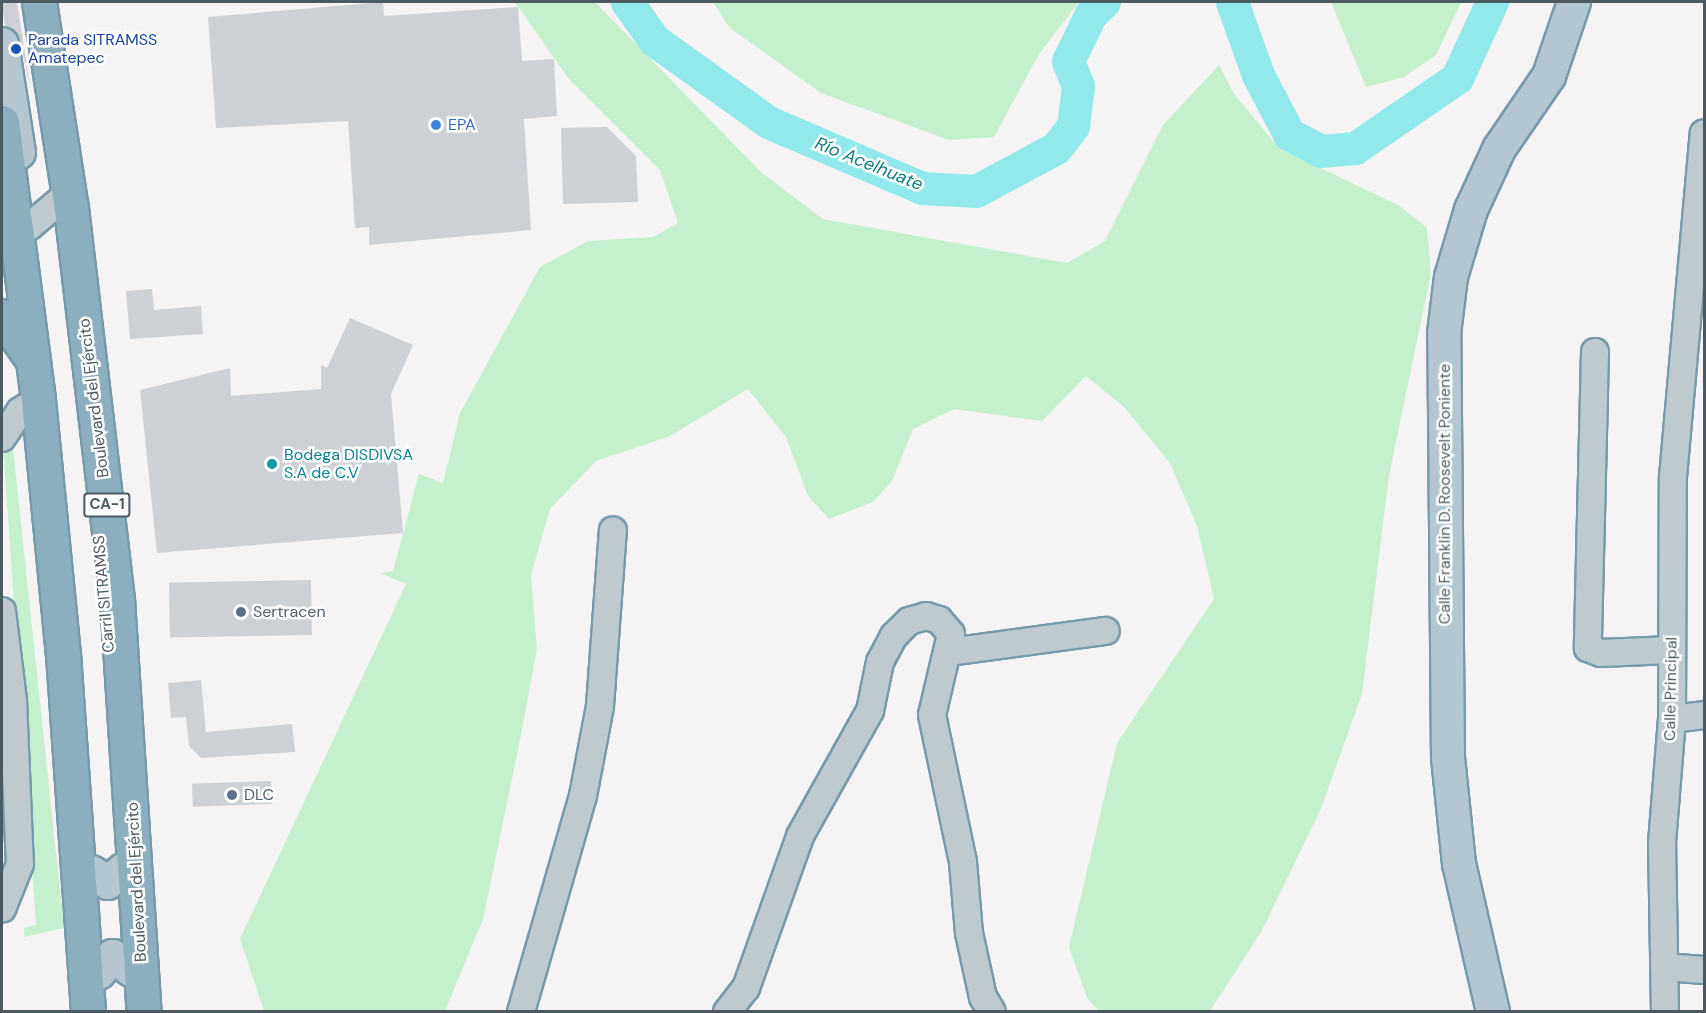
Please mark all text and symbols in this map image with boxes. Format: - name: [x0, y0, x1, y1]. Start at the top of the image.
- place label: Parada SITRAMSS Amatepec: [28, 30, 157, 68]
- marker: Parada SITRAMSS Amatepec: [9, 42, 23, 56]
- place label: EPA: [448, 115, 476, 135]
- marker: EPA: [429, 118, 443, 132]
- water label: Río Acelhuate: [812, 133, 926, 195]
- street label: Boulevard del Ejército: [75, 317, 113, 479]
- street label: Calle Franklin D. Roosevelt Poniente: [1435, 364, 1455, 624]
- place label: Bodega DISDIVSA S.A de C.V: [284, 445, 413, 483]
- marker: Bodega DISDIVSA S.A de C.V: [265, 457, 279, 471]
- road number: CA-1: [83, 493, 131, 517]
- street label: Carril SITRAMSS: [89, 534, 119, 654]
- place label: Sertracen: [253, 602, 326, 622]
- marker: Sertracen: [234, 605, 248, 619]
- street label: Calle Principal: [1660, 637, 1682, 741]
- place label: DLC: [244, 785, 274, 805]
- marker: DLC: [225, 788, 239, 802]
- street label: Boulevard del Ejército: [123, 801, 151, 963]

